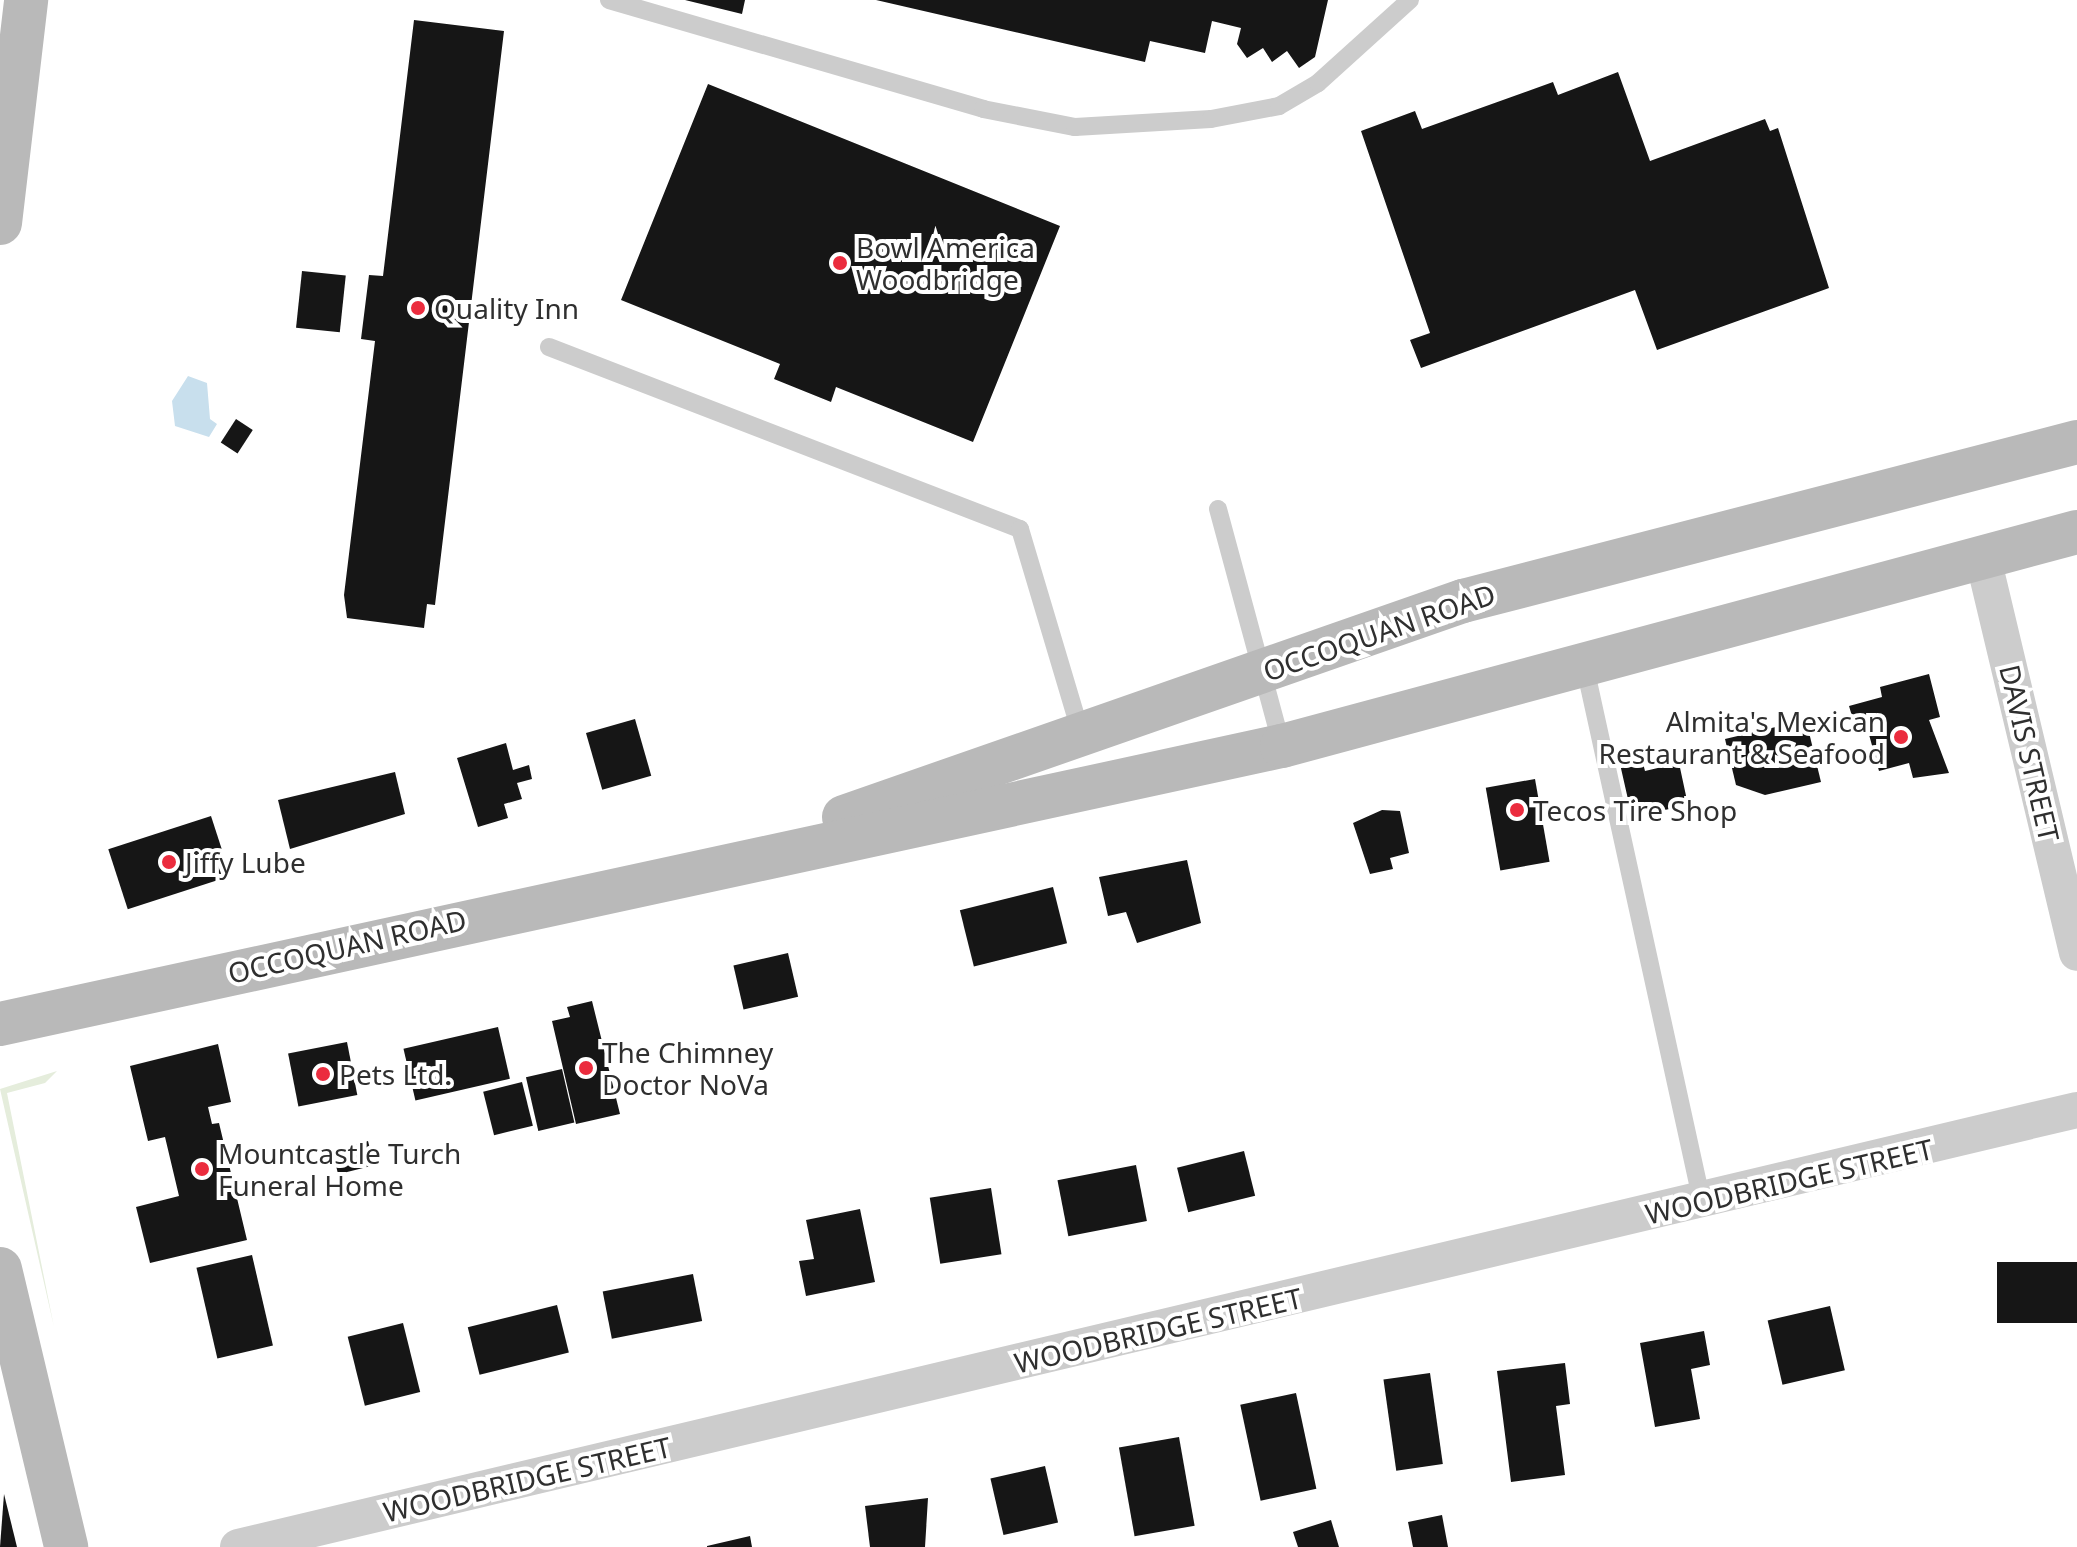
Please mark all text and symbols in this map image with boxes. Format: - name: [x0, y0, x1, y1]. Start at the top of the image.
- place label: Bowl America Woodbridge: [856, 230, 1035, 296]
- marker: Bowl America Woodbridge: [831, 254, 849, 272]
- place label: Quality Inn: [434, 291, 579, 325]
- marker: Quality Inn: [409, 299, 427, 317]
- street label: OCCOQUAN ROAD: [1258, 576, 1500, 688]
- street label: DAVIS STREET: [1993, 661, 2067, 845]
- place label: Almita's Mexican Restaurant & Seafood: [1598, 704, 1885, 770]
- marker: Almita's Mexican Restaurant & Seafood: [1892, 728, 1910, 746]
- place label: Tecos Tire Shop: [1533, 793, 1737, 827]
- marker: Tecos Tire Shop: [1508, 801, 1526, 819]
- place label: Jiffy Lube: [185, 845, 306, 879]
- marker: Jiffy Lube: [160, 853, 178, 871]
- street label: OCCOQUAN ROAD: [225, 902, 469, 990]
- place label: The Chimney Doctor NoVa: [602, 1035, 773, 1101]
- place label: Pets Ltd.: [339, 1057, 452, 1091]
- marker: The Chimney Doctor NoVa: [577, 1059, 595, 1077]
- marker: Pets Ltd.: [314, 1065, 332, 1083]
- street label: WOODBRIDGE STREET: [1642, 1132, 1936, 1230]
- place label: Mountcastle Turch Funeral Home: [218, 1136, 461, 1202]
- marker: Mountcastle Turch Funeral Home: [193, 1160, 211, 1178]
- street label: WOODBRIDGE STREET: [1011, 1281, 1305, 1379]
- street label: WOODBRIDGE STREET: [380, 1430, 674, 1528]

